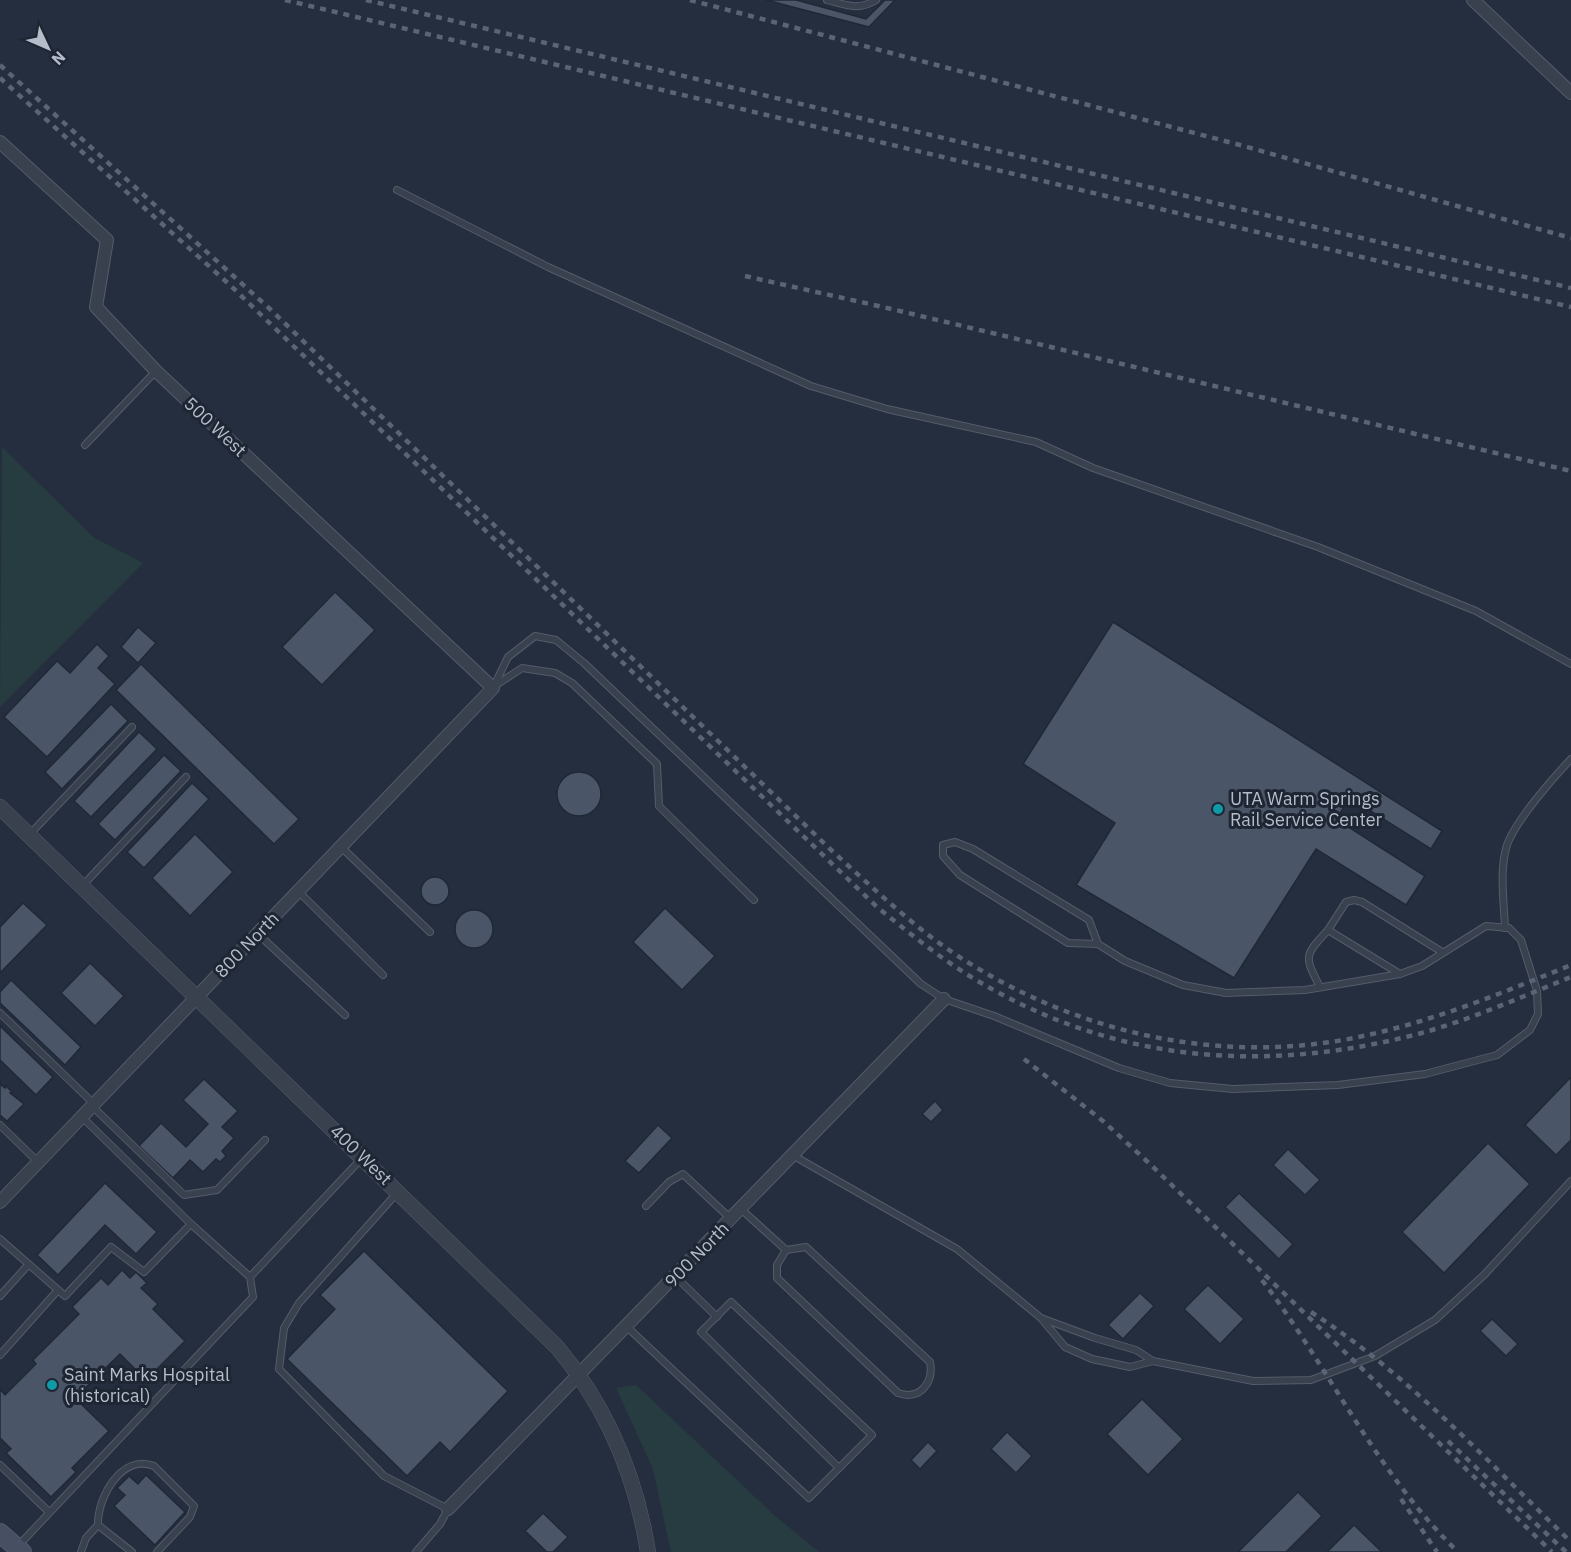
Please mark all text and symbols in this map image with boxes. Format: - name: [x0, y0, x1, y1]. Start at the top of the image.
- north arrow: [18, 18, 78, 78]
- text: N: [48, 47, 70, 70]
- street label: 500 West: [179, 392, 251, 461]
- place label: UTA Warm Springs Rail Service Center: [1230, 787, 1383, 831]
- marker: UTA Warm Springs Rail Service Center: [1211, 802, 1225, 816]
- street label: 800 North: [210, 907, 284, 982]
- street label: 400 West: [326, 1120, 397, 1190]
- street label: 900 North: [660, 1217, 734, 1292]
- place label: Saint Marks Hospital (historical): [64, 1363, 230, 1407]
- marker: Saint Marks Hospital (historical): [45, 1378, 59, 1392]

